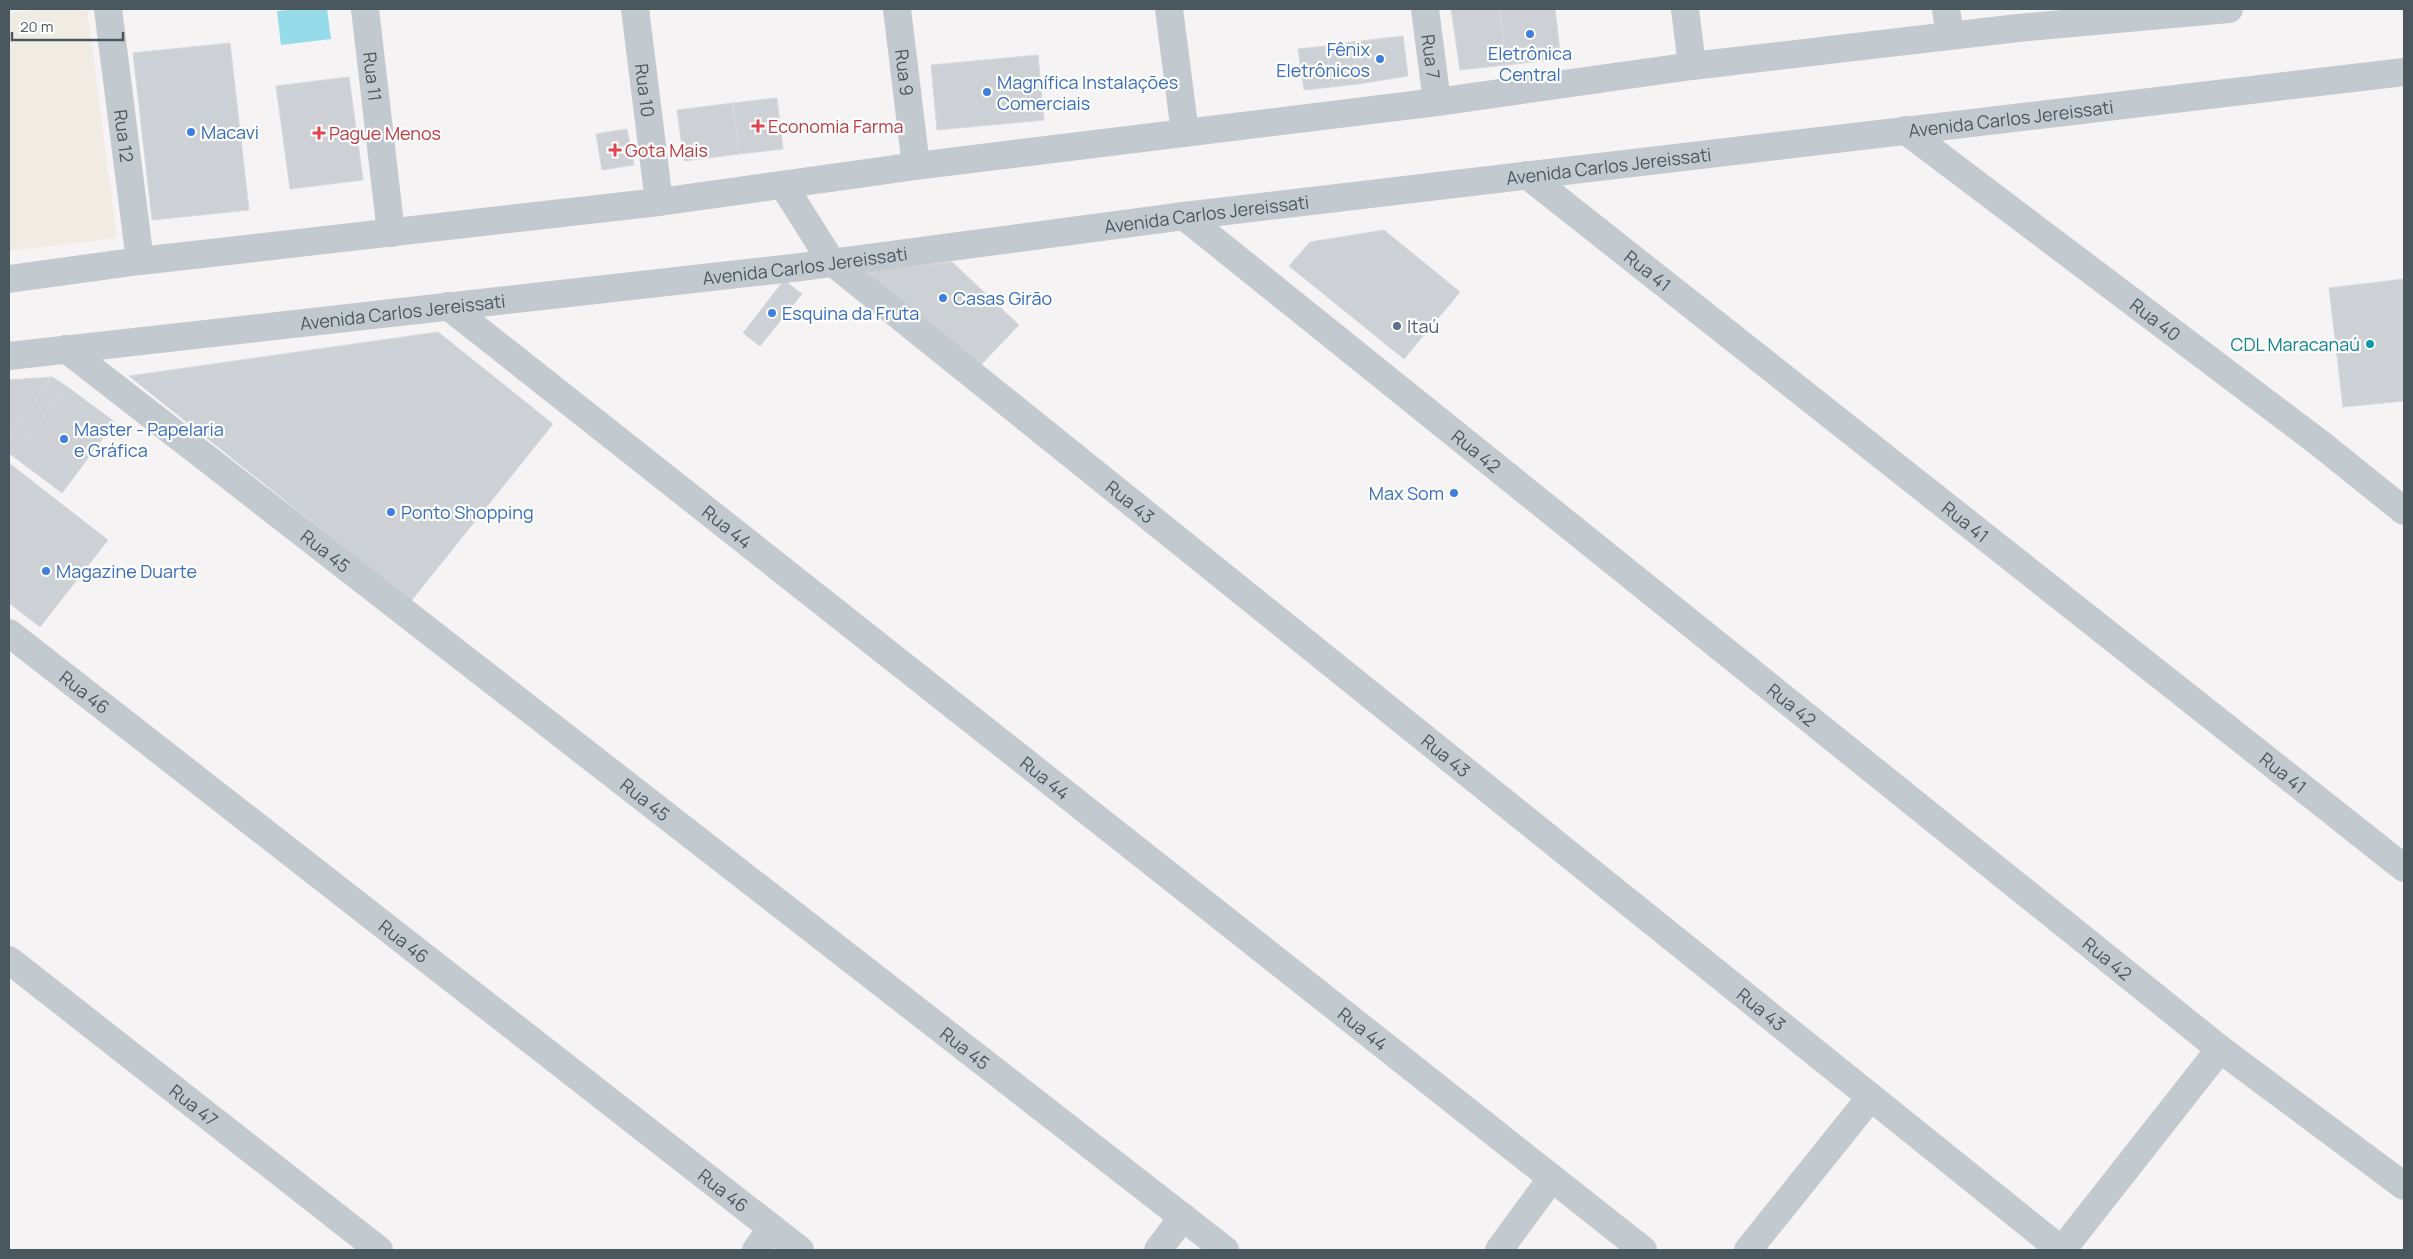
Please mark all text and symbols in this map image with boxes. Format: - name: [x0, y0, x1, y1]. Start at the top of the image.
- scale bar: [12, 10, 124, 42]
- text: 20 m: [20, 16, 53, 37]
- marker: Eletrônica Central: [1524, 28, 1536, 40]
- street label: Rua 7: [1416, 33, 1446, 80]
- place label: Fênix Eletrônicos: [1276, 37, 1371, 82]
- place label: Eletrônica Central: [1488, 41, 1572, 86]
- street label: Rua 9: [890, 48, 919, 97]
- street label: Rua 11: [358, 50, 388, 103]
- marker: Fênix Eletrônicos: [1374, 53, 1386, 65]
- street label: Rua 10: [630, 62, 660, 118]
- place label: Magnífica Instalações Comerciais: [997, 70, 1178, 115]
- marker: Magnífica Instalações Comerciais: [981, 86, 993, 98]
- street label: Avenida Carlos Jereissati: [1907, 94, 2115, 142]
- street label: Rua 12: [109, 108, 139, 164]
- place label: Economia Farma: [768, 114, 903, 138]
- place label: Macavi: [201, 120, 259, 144]
- marker: Economia Farma: [752, 120, 764, 132]
- place label: Pague Menos: [329, 121, 441, 145]
- marker: Macavi: [185, 126, 197, 138]
- marker: Pague Menos: [313, 127, 325, 139]
- place label: Gota Mais: [625, 138, 708, 162]
- street label: Avenida Carlos Jereissati: [1505, 142, 1713, 190]
- marker: Gota Mais: [609, 144, 621, 156]
- street label: Avenida Carlos Jereissati: [1103, 189, 1310, 239]
- street label: Avenida Carlos Jereissati: [701, 241, 909, 290]
- street label: Rua 41: [1619, 245, 1676, 296]
- place label: Casas Girão: [953, 286, 1052, 310]
- street label: Avenida Carlos Jereissati: [299, 288, 506, 335]
- marker: Casas Girão: [937, 292, 949, 304]
- street label: Rua 40: [2125, 292, 2186, 346]
- place label: Esquina da Fruta: [782, 301, 919, 325]
- marker: Esquina da Fruta: [766, 307, 778, 319]
- place label: Itaú: [1407, 314, 1439, 338]
- marker: Itaú: [1391, 320, 1403, 332]
- place label: CDL Maracanaú: [2231, 332, 2360, 356]
- marker: CDL Maracanaú: [2364, 338, 2376, 350]
- place label: Master - Papelaria e Gráfica: [74, 417, 224, 462]
- street label: Rua 42: [1447, 424, 1506, 478]
- marker: Master - Papelaria e Gráfica: [58, 433, 70, 445]
- street label: Rua 43: [1101, 475, 1160, 529]
- place label: Max Som: [1369, 481, 1444, 505]
- marker: Max Som: [1448, 487, 1460, 499]
- street label: Rua 41: [1937, 496, 1994, 548]
- place label: Ponto Shopping: [401, 500, 534, 524]
- street label: Rua 44: [698, 500, 757, 554]
- marker: Ponto Shopping: [385, 506, 397, 518]
- street label: Rua 45: [296, 524, 355, 578]
- place label: Magazine Duarte: [56, 559, 197, 583]
- marker: Magazine Duarte: [40, 565, 52, 577]
- street label: Rua 46: [55, 665, 115, 719]
- street label: Rua 42: [1762, 678, 1821, 732]
- street label: Rua 43: [1417, 728, 1475, 782]
- street label: Rua 41: [2255, 747, 2312, 799]
- street label: Rua 44: [1015, 751, 1075, 805]
- street label: Rua 45: [616, 773, 675, 826]
- street label: Rua 46: [374, 914, 434, 968]
- street label: Rua 42: [2078, 931, 2137, 986]
- street label: Rua 43: [1732, 982, 1791, 1036]
- street label: Rua 44: [1333, 1002, 1393, 1056]
- street label: Rua 45: [935, 1021, 995, 1075]
- street label: Rua 47: [165, 1078, 223, 1131]
- street label: Rua 46: [693, 1163, 753, 1217]

